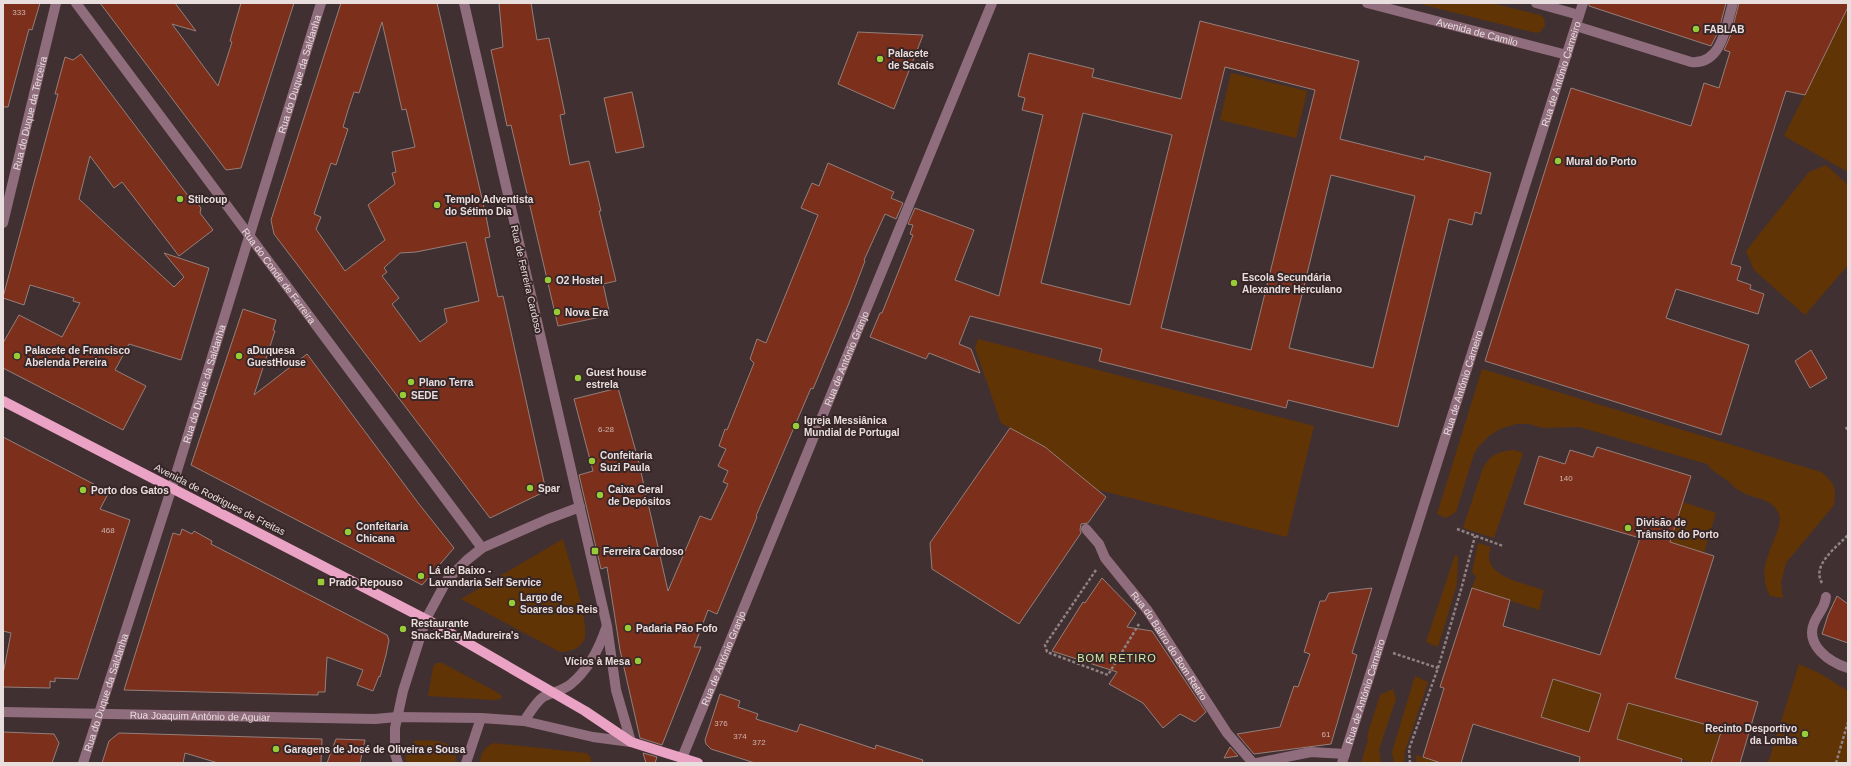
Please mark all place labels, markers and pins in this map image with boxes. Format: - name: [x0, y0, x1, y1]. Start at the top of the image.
- marker: FABLAB: [1691, 24, 1701, 34]
- place label: FABLAB: [1704, 24, 1745, 35]
- place label: Palacete de Sacais: [888, 48, 935, 71]
- marker: Palacete de Sacais: [875, 54, 885, 64]
- marker: Mural do Porto: [1553, 156, 1563, 166]
- place label: Mural do Porto: [1566, 156, 1637, 167]
- marker: Stilcoup: [175, 194, 185, 204]
- place label: Stilcoup: [188, 194, 227, 205]
- place label: Templo Adventista do Sétimo Dia: [445, 194, 534, 217]
- marker: Templo Adventista do Sétimo Dia: [432, 200, 442, 210]
- place label: Escola Secundária Alexandre Herculano: [1242, 272, 1342, 295]
- marker: O2 Hostel: [543, 275, 553, 285]
- place label: O2 Hostel: [556, 275, 603, 286]
- marker: Escola Secundária Alexandre Herculano: [1229, 278, 1239, 288]
- marker: Nova Era: [552, 307, 562, 317]
- place label: Nova Era: [565, 307, 609, 318]
- place label: Palacete de Francisco Abelenda Pereira: [25, 345, 130, 368]
- place label: aDuquesa GuestHouse: [247, 345, 306, 368]
- marker: Palacete de Francisco Abelenda Pereira: [12, 351, 22, 361]
- marker: aDuquesa GuestHouse: [234, 351, 244, 361]
- place label: Guest house estrela: [586, 367, 647, 390]
- marker: Guest house estrela: [573, 373, 583, 383]
- marker: Plano Terra: [406, 377, 416, 387]
- place label: Plano Terra: [419, 377, 474, 388]
- marker: SEDE: [398, 390, 408, 400]
- place label: SEDE: [411, 390, 439, 401]
- place label: Igreja Messiânica Mundial de Portugal: [804, 415, 900, 438]
- marker: Igreja Messiânica Mundial de Portugal: [791, 421, 801, 431]
- place label: Confeitaria Suzi Paula: [600, 450, 653, 473]
- marker: Confeitaria Suzi Paula: [587, 456, 597, 466]
- marker: Spar: [525, 483, 535, 493]
- place label: Spar: [538, 483, 560, 494]
- place label: Caixa Geral de Depósitos: [608, 484, 671, 507]
- marker: Porto dos Gatos: [78, 485, 88, 495]
- place label: Porto dos Gatos: [91, 485, 169, 496]
- marker: Caixa Geral de Depósitos: [595, 490, 605, 500]
- place label: Divisão de Trânsito do Porto: [1636, 517, 1719, 540]
- place label: Confeitaria Chicana: [356, 521, 409, 544]
- marker: Divisão de Trânsito do Porto: [1623, 523, 1633, 533]
- marker: Confeitaria Chicana: [343, 527, 353, 537]
- marker: Ferreira Cardoso: [590, 546, 600, 556]
- place label: Ferreira Cardoso: [603, 546, 684, 557]
- place label: Lá de Baixo - Lavandaria Self Service: [429, 565, 542, 588]
- marker: Lá de Baixo - Lavandaria Self Service: [416, 571, 426, 581]
- marker: Prado Repouso: [316, 577, 326, 587]
- place label: Prado Repouso: [329, 577, 403, 588]
- place label: Largo de Soares dos Reis: [520, 592, 598, 615]
- marker: Largo de Soares dos Reis: [507, 598, 517, 608]
- place label: Restaurante Snack-Bar Madureira's: [411, 618, 519, 641]
- marker: Padaria Pão Fofo: [623, 623, 633, 633]
- place label: Padaria Pão Fofo: [636, 623, 718, 634]
- marker: Restaurante Snack-Bar Madureira's: [398, 624, 408, 634]
- place label: Vícios à Mesa: [564, 656, 630, 667]
- marker: Vícios à Mesa: [633, 656, 643, 666]
- place label: Recinto Desportivo da Lomba: [1705, 723, 1797, 746]
- marker: Recinto Desportivo da Lomba: [1800, 729, 1810, 739]
- marker: Garagens de José de Oliveira e Sousa: [271, 744, 281, 754]
- place label: Garagens de José de Oliveira e Sousa: [284, 744, 466, 755]

